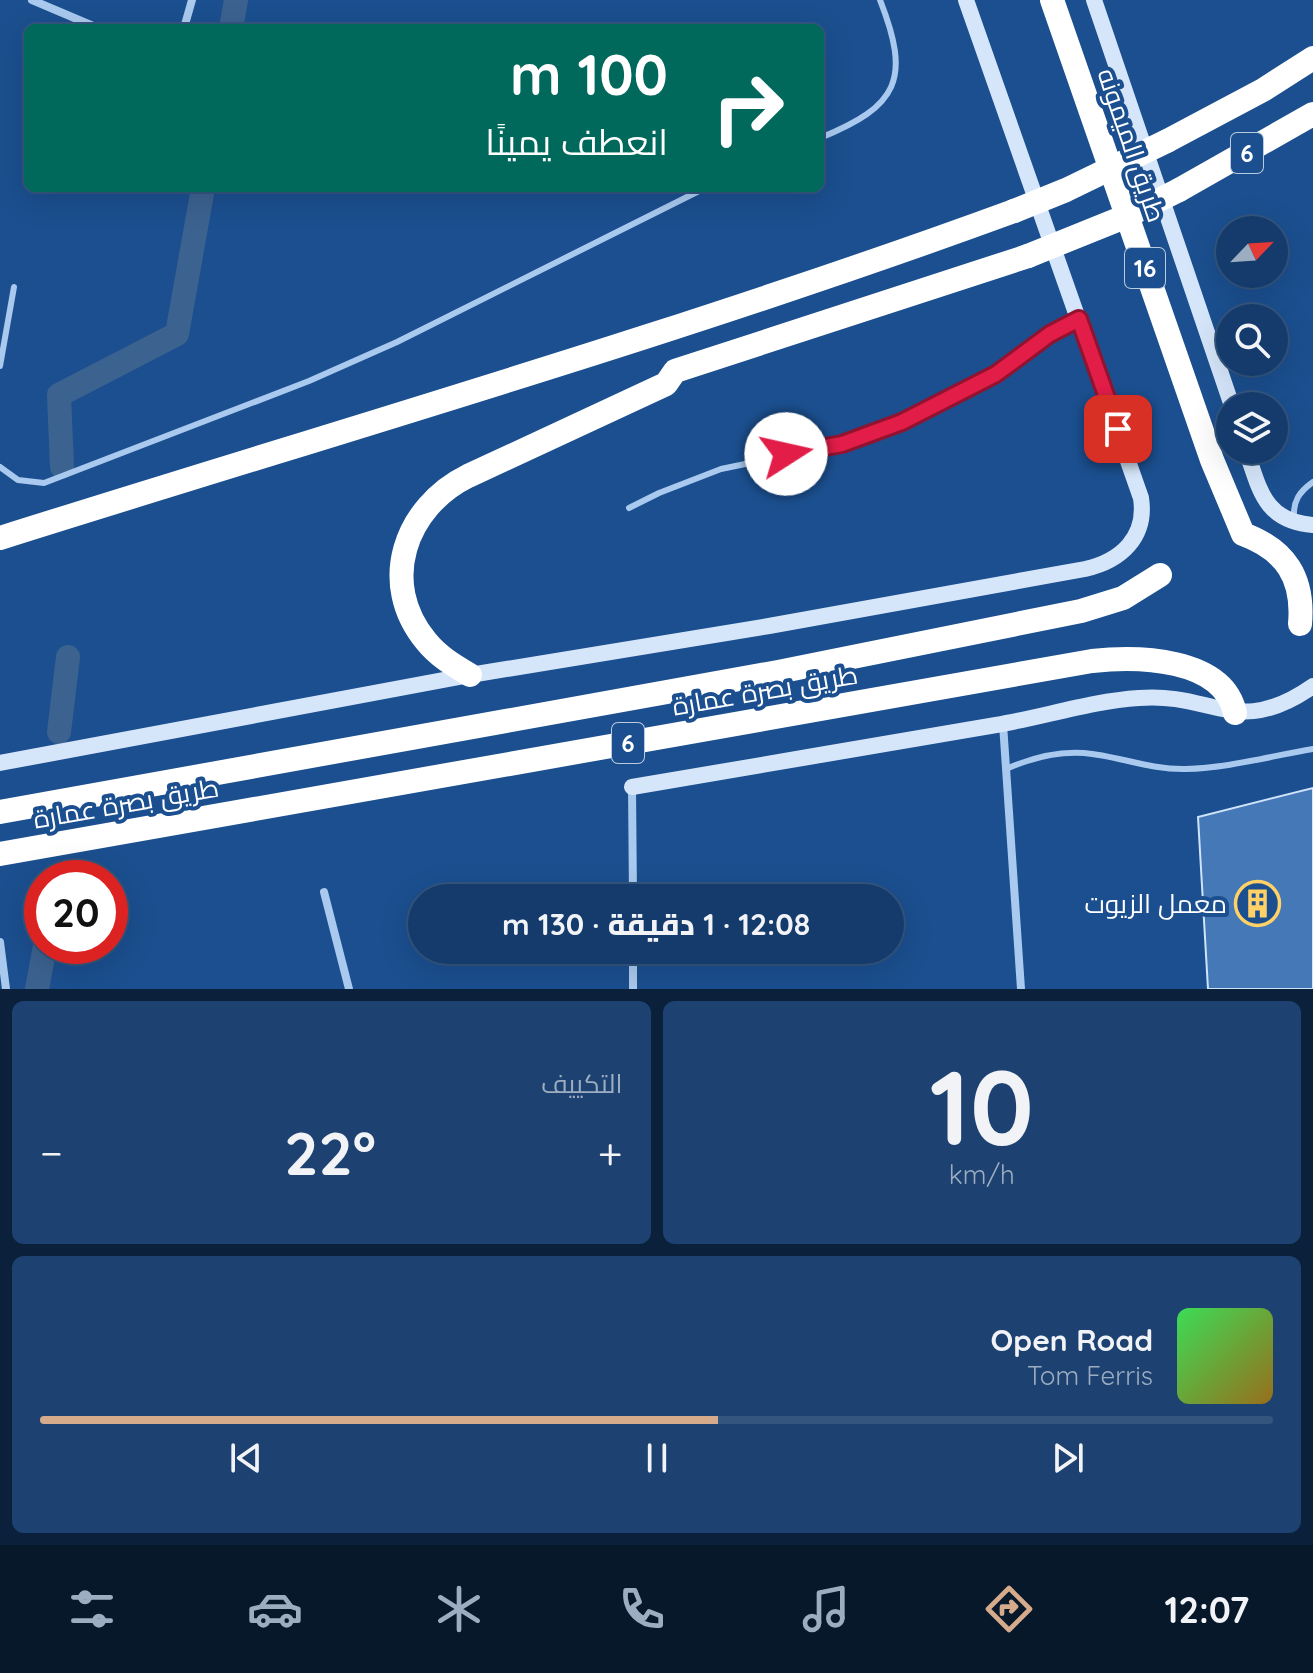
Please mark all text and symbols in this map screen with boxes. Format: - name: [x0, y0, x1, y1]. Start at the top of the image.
- text: 100 m: [510, 39, 668, 109]
- icon: right: [696, 56, 800, 160]
- street label: طريق الميمونه: [1090, 64, 1174, 226]
- text: انعطف يمينًا: [485, 119, 668, 164]
- road number: 6: [1231, 133, 1263, 173]
- north arrow: [1216, 216, 1288, 288]
- map controls: [1216, 216, 1288, 464]
- road number: 16: [1125, 248, 1165, 288]
- button: search: [1216, 304, 1288, 376]
- button: layers: [1216, 392, 1288, 464]
- pin: [1084, 395, 1152, 463]
- icon: arrive: [1096, 407, 1140, 451]
- position arrow: [744, 412, 828, 496]
- street label: طريق بصرة عمارة: [670, 657, 860, 723]
- road number: 6: [612, 723, 644, 763]
- street label: طريق بصرة عمارة: [31, 770, 221, 836]
- speed limit sign: 20: [24, 860, 128, 964]
- building icon: معمل الزيوت: [1234, 879, 1282, 927]
- place label: معمل الزيوت: [1084, 887, 1227, 920]
- text: 12:08 · 1 دقيقة · 130 m: [502, 905, 810, 943]
- text: 10: [930, 1041, 1034, 1171]
- text: التكييف: [541, 1067, 623, 1100]
- text: 22°: [284, 1115, 376, 1190]
- text: −: [40, 1125, 63, 1180]
- text: +: [598, 1125, 623, 1180]
- text: km/h: [949, 1158, 1015, 1191]
- text: Open Road: [991, 1321, 1153, 1359]
- text: Tom Ferris: [1027, 1359, 1153, 1392]
- icon: previous: [224, 1436, 268, 1480]
- icon: pause: [635, 1436, 679, 1480]
- icon: next: [1046, 1436, 1090, 1480]
- icon: filters: [64, 1581, 120, 1637]
- icon: car: [247, 1581, 303, 1637]
- icon: climate: [431, 1581, 487, 1637]
- icon: phone: [614, 1581, 670, 1637]
- icon: music: [798, 1581, 854, 1637]
- icon: directions: [981, 1581, 1037, 1637]
- text: 12:07: [1165, 1587, 1249, 1632]

